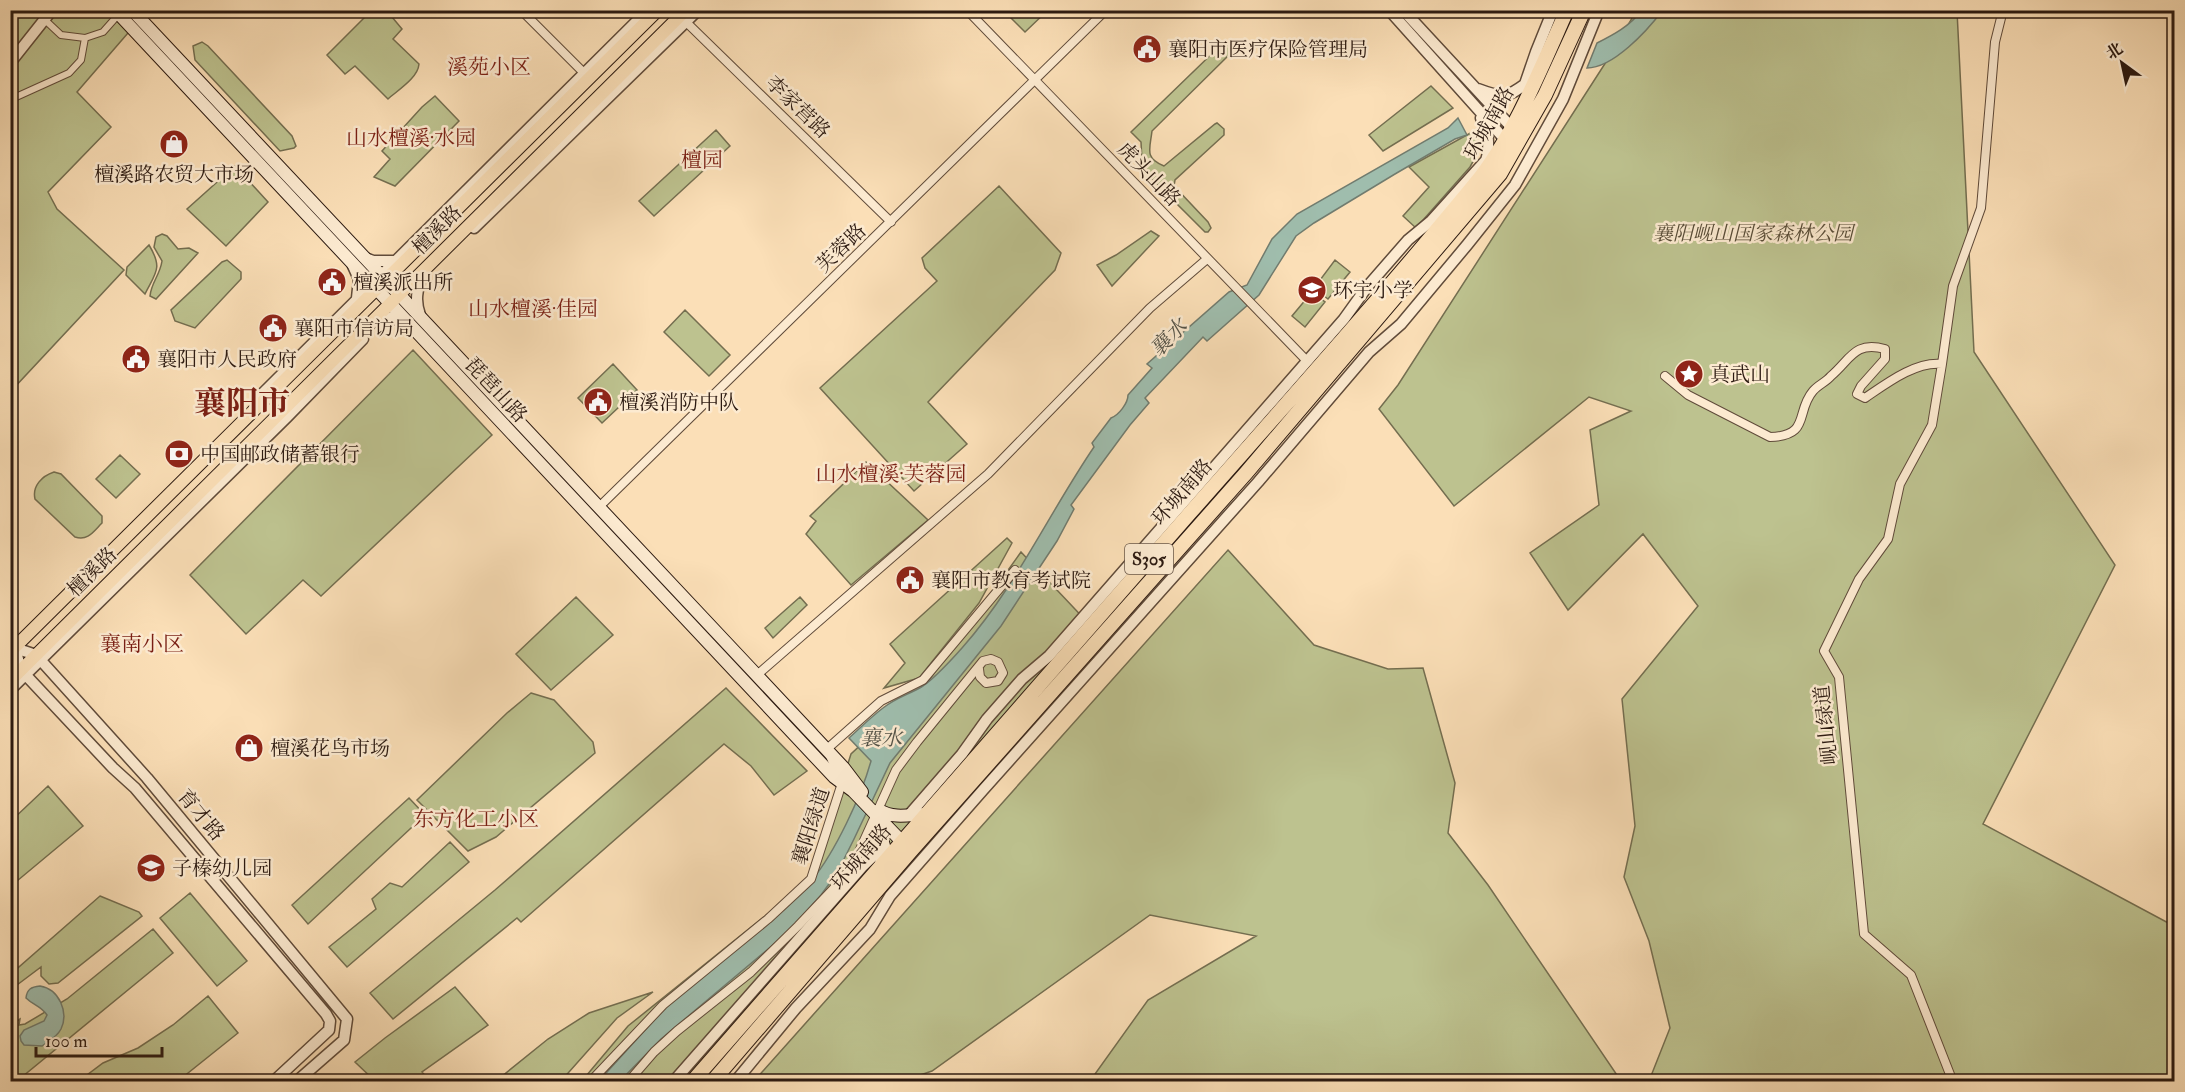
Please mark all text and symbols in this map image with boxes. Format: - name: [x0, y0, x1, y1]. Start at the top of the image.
- public building icon: 襄阳市医疗保险管理局: [1131, 33, 1163, 65]
- north arrow: [2092, 33, 2152, 93]
- place label: 襄阳市医疗保险管理局: [1168, 37, 1368, 62]
- text: 北: [2102, 39, 2127, 64]
- district label: 溪苑小区: [447, 54, 531, 81]
- street label: 李家营路: [761, 70, 835, 144]
- street label: 环城南路: [1459, 82, 1519, 164]
- district label: 山水檀溪·水园: [346, 125, 476, 152]
- shop icon: 檀溪路农贸大市场: [158, 128, 190, 160]
- street label: 虎头山路: [1112, 137, 1186, 211]
- district label: 檀园: [681, 147, 723, 174]
- place label: 檀溪路农贸大市场: [94, 162, 254, 187]
- street label: 檀溪路: [407, 200, 467, 260]
- street label: 芙蓉路: [811, 218, 871, 278]
- park label: 襄阳岘山国家森林公园: [1653, 221, 1856, 246]
- public building icon: 檀溪派出所: [316, 266, 348, 298]
- place label: 檀溪派出所: [353, 270, 453, 295]
- school or university icon: 环宇小学: [1296, 274, 1328, 306]
- place label: 环宇小学: [1333, 278, 1413, 303]
- district label: 山水檀溪·佳园: [468, 296, 598, 323]
- public building icon: 襄阳市信访局: [257, 312, 289, 344]
- water label: 襄水: [1145, 312, 1195, 362]
- place label: 襄阳市信访局: [294, 316, 414, 341]
- public building icon: 襄阳市人民政府: [120, 343, 152, 375]
- place label: 襄阳市人民政府: [157, 347, 297, 372]
- street label: 琵琶山路: [460, 352, 532, 428]
- place icon: 真武山: [1673, 358, 1705, 390]
- place label: 真武山: [1710, 362, 1770, 387]
- district label: 襄阳市: [194, 384, 290, 424]
- public building icon: 檀溪消防中队: [582, 386, 614, 418]
- place label: 檀溪消防中队: [619, 390, 739, 415]
- bank icon: 中国邮政储蓄银行: [163, 438, 195, 470]
- place label: 中国邮政储蓄银行: [200, 442, 360, 467]
- street label: 环城南路: [1146, 454, 1218, 530]
- district label: 山水檀溪·芙蓉园: [815, 461, 967, 488]
- street label: 檀溪路: [62, 542, 122, 602]
- road number: S305: [1125, 544, 1173, 574]
- public building icon: 襄阳市教育考试院: [894, 564, 926, 596]
- place label: 襄阳市教育考试院: [931, 568, 1091, 593]
- district label: 襄南小区: [100, 631, 184, 658]
- street label: 岘山绿道: [1809, 684, 1843, 766]
- water label: 襄水: [860, 725, 904, 752]
- shop icon: 檀溪花鸟市场: [233, 732, 265, 764]
- place label: 檀溪花鸟市场: [270, 736, 390, 761]
- street label: 育才路: [172, 784, 230, 846]
- street label: 襄阳绿道: [787, 784, 835, 868]
- district label: 东方化工小区: [413, 806, 539, 833]
- street label: 环城南路: [825, 819, 897, 895]
- school or university icon: 子榛幼儿园: [135, 852, 167, 884]
- place label: 子榛幼儿园: [172, 856, 272, 881]
- scale bar: [36, 1020, 162, 1058]
- text: 100 m: [45, 1030, 88, 1053]

